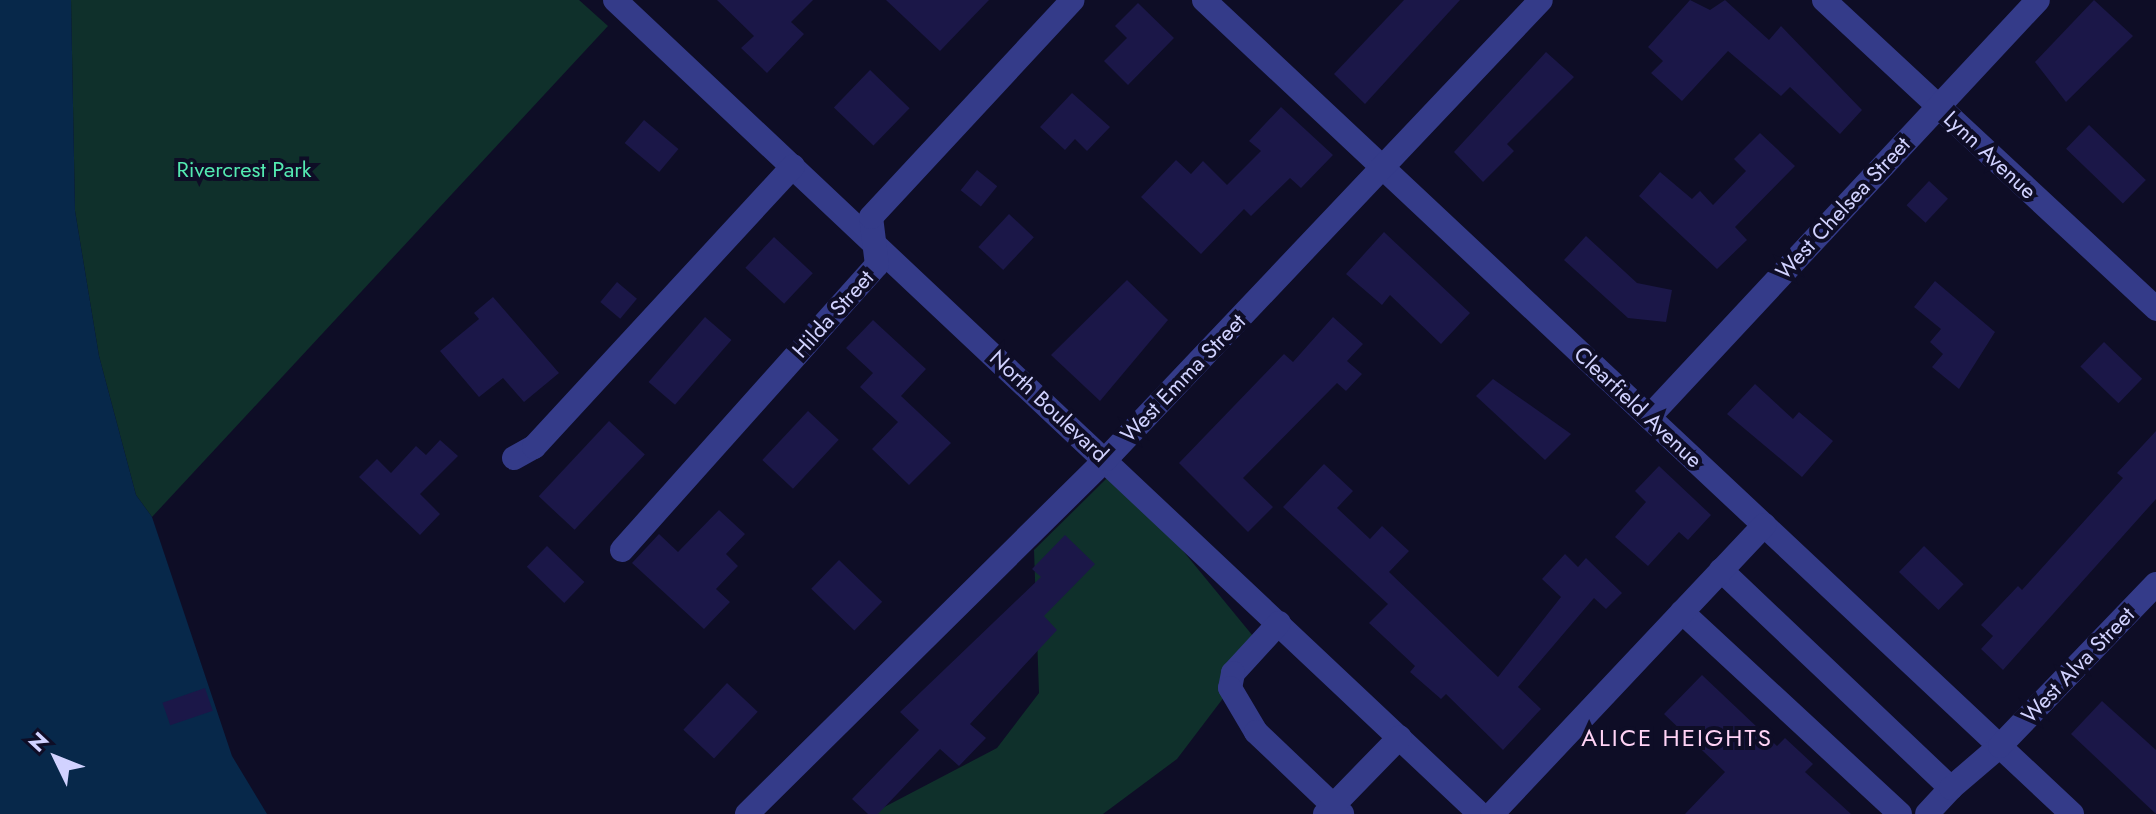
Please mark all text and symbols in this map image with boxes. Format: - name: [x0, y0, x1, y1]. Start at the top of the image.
- street label: Lynn Avenue: [1938, 106, 2042, 204]
- street label: West Chelsea Street: [1770, 131, 1916, 285]
- park label: Rivercrest Park: [177, 157, 311, 183]
- street label: Hilda Street: [787, 265, 879, 363]
- street label: West Emma Street: [1115, 308, 1251, 448]
- street label: Clearfield Avenue: [1568, 341, 1708, 473]
- street label: North Boulevard: [984, 344, 1114, 468]
- street label: West Alva Street: [2016, 602, 2140, 728]
- north arrow: [16, 718, 96, 798]
- text: N: [21, 724, 56, 759]
- district label: ALICE HEIGHTS: [1581, 724, 1773, 752]

